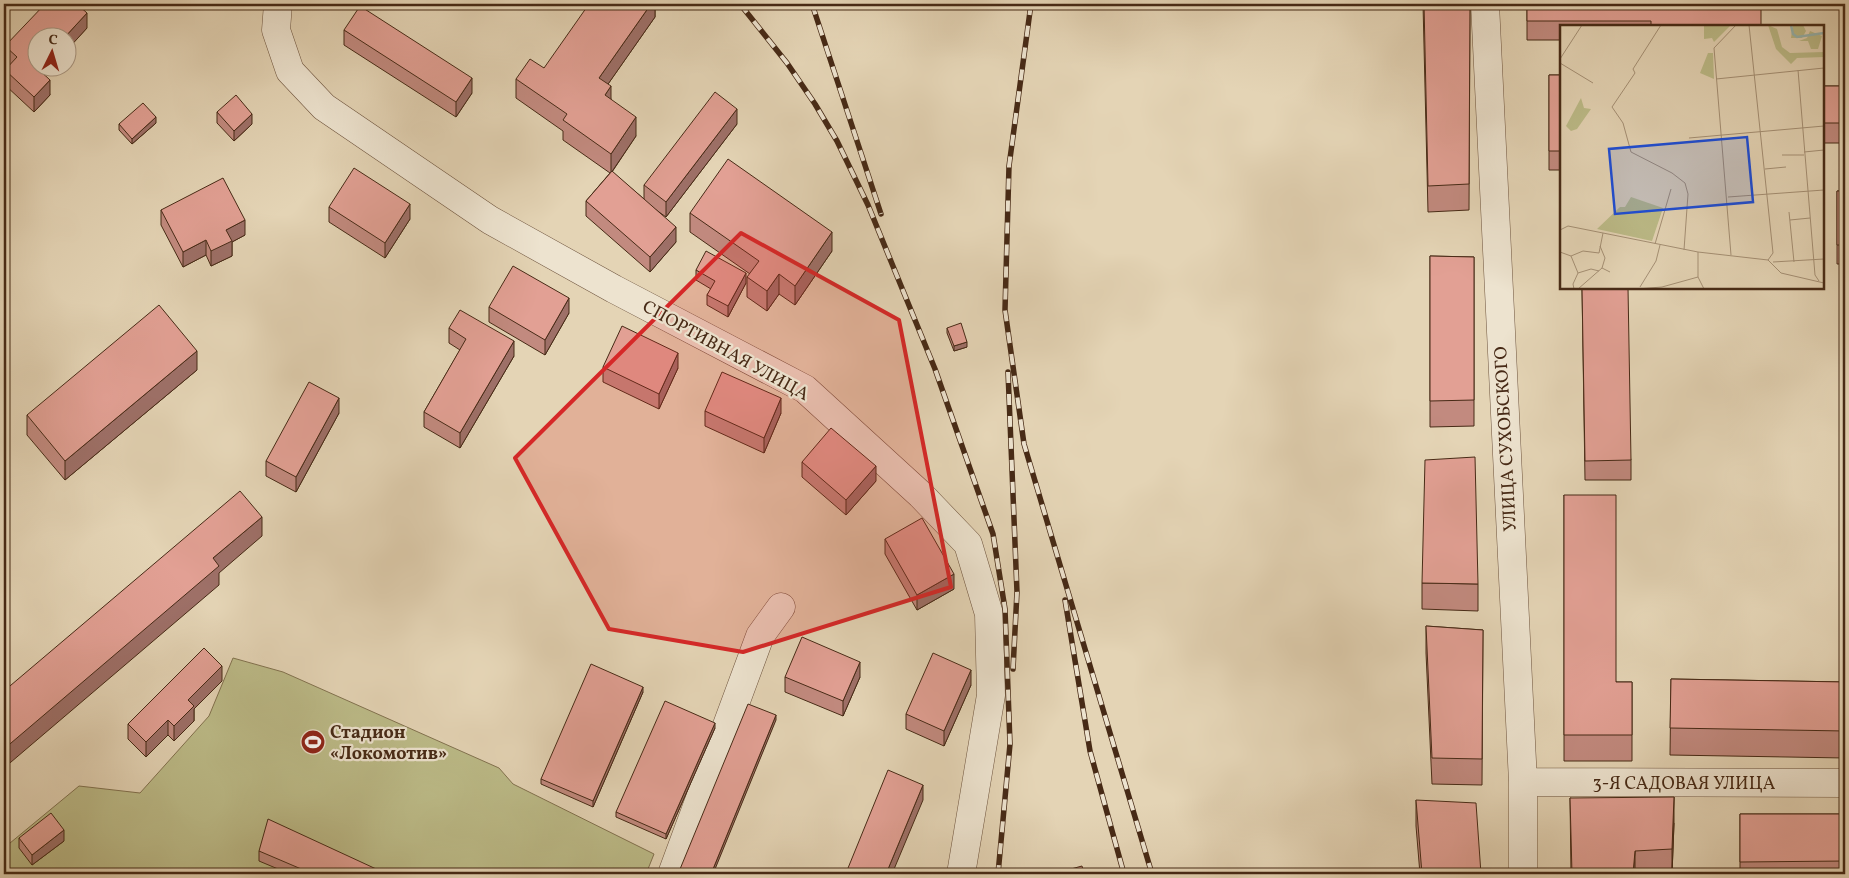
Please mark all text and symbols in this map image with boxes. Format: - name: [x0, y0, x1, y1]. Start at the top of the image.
- inset map: [1560, 25, 1824, 289]
- north arrow: [28, 28, 78, 78]
- text: С: [48, 31, 58, 50]
- street label: СПОРТИВНАЯ УЛИЦА: [637, 295, 813, 408]
- street label: УЛИЦА СУХОБСКОГО: [1489, 346, 1524, 532]
- place label: Стадион «Локомотив»: [330, 721, 447, 767]
- sports icon: Стадион «Локомотив»: [300, 729, 326, 755]
- street label: 3-Я САДОВАЯ УЛИЦА: [1592, 772, 1776, 797]

